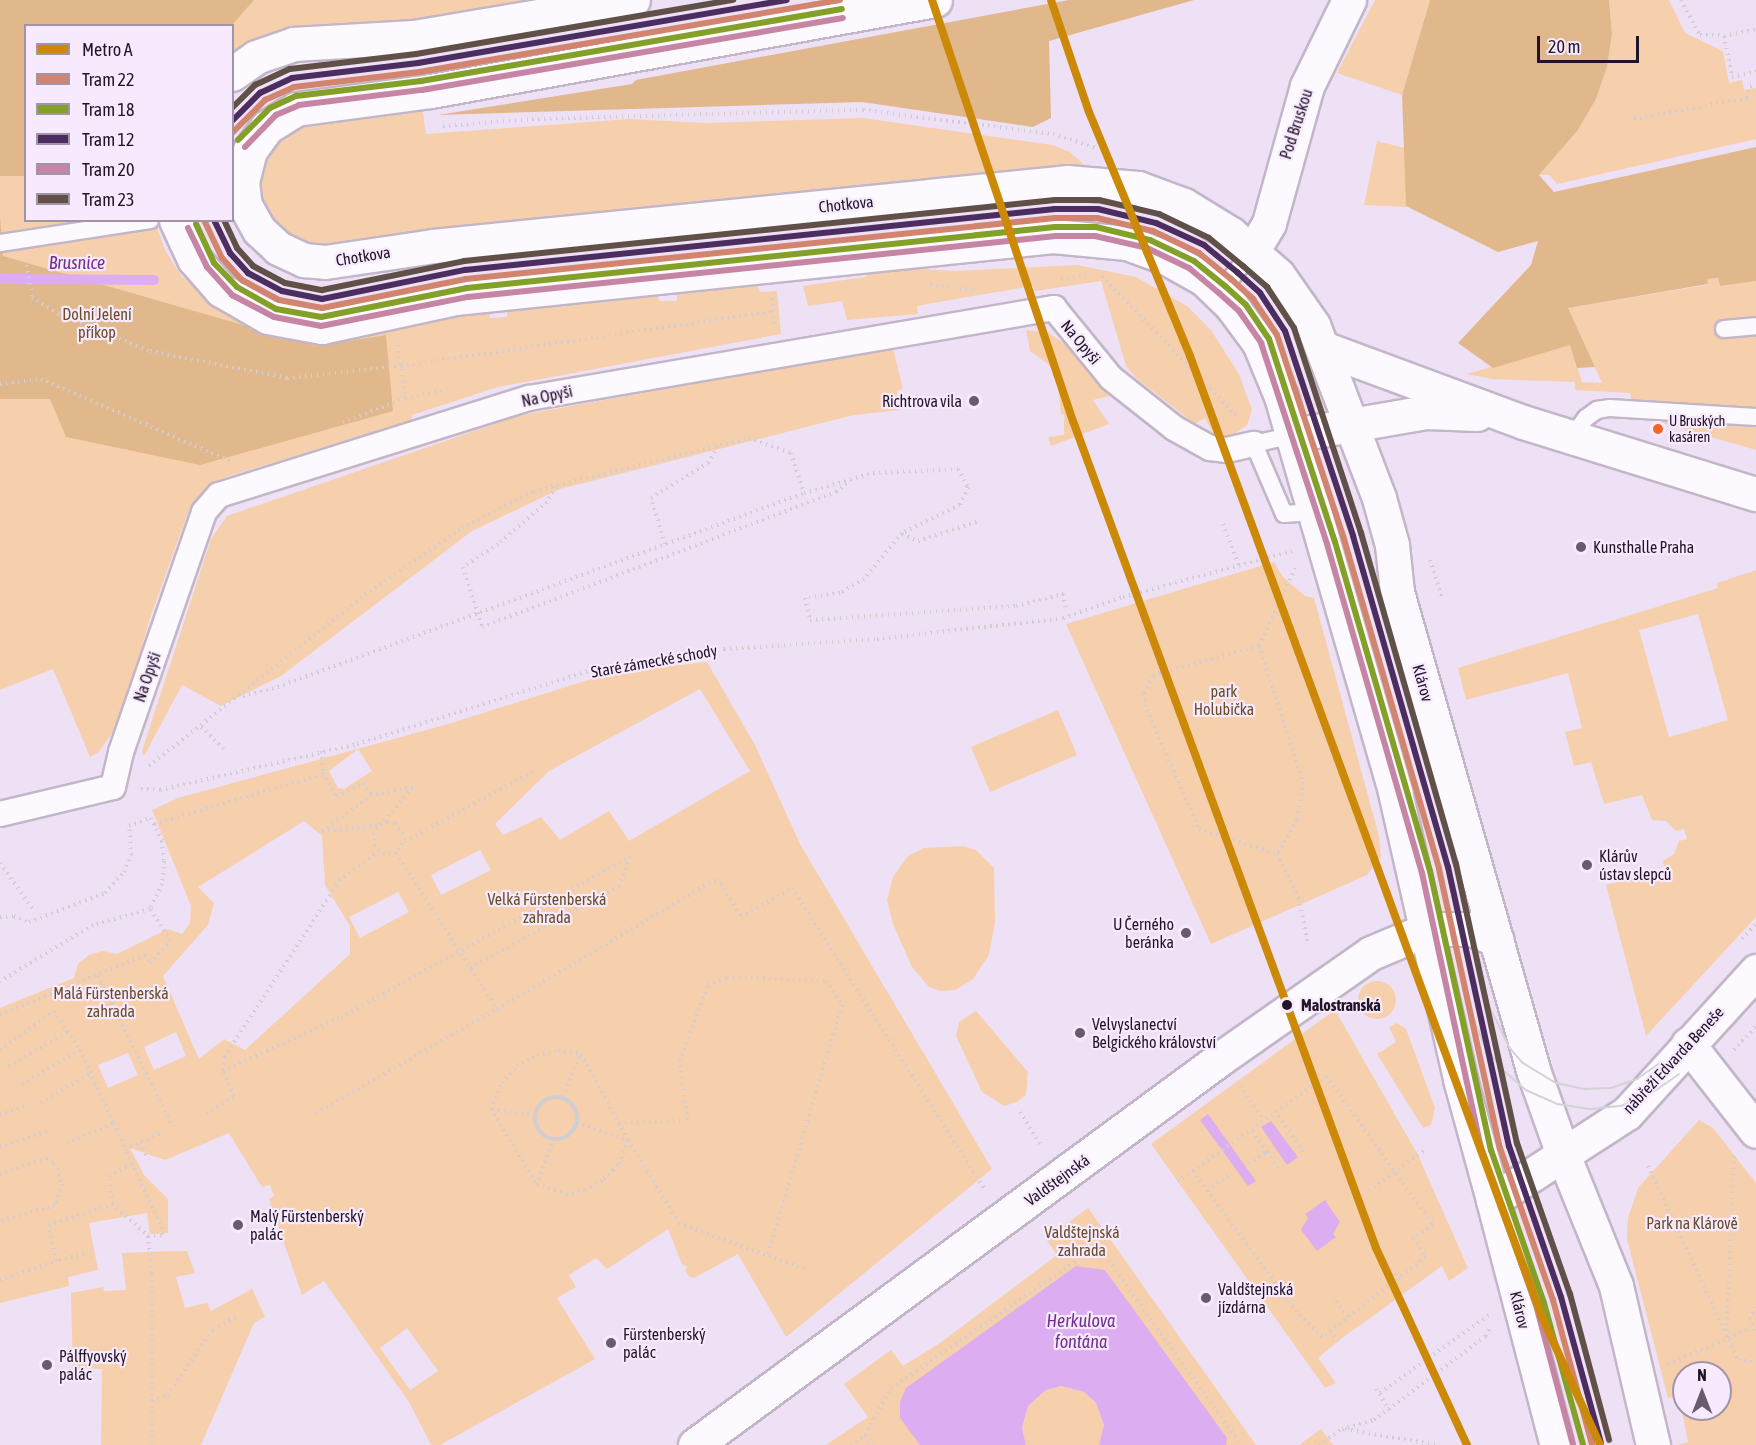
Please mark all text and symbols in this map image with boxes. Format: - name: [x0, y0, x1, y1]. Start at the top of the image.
- legend: [24, 24, 234, 222]
- scale bar: [1540, 24, 1642, 62]
- text: 20 m: [1548, 36, 1580, 57]
- text: Metro A: [82, 39, 132, 60]
- text: Tram 22: [82, 69, 135, 90]
- street label: Pod Bruskou: [1276, 86, 1316, 162]
- text: Tram 18: [82, 99, 135, 120]
- text: Tram 12: [82, 129, 135, 150]
- text: Tram 20: [82, 159, 135, 180]
- text: Tram 23: [82, 189, 135, 210]
- street label: Chotkova: [818, 192, 874, 216]
- street label: Chotkova: [334, 242, 392, 270]
- water label: Brusnice: [49, 252, 105, 274]
- park label: Dolní Jelení příkop: [62, 304, 132, 342]
- street label: Na Opyši: [1057, 316, 1105, 368]
- street label: Na Opyši: [520, 381, 574, 411]
- place label: Richtrova vila: [882, 391, 962, 411]
- marker: Richtrova vila: [967, 394, 981, 408]
- place label: U Bruských kasáren: [1669, 413, 1725, 446]
- marker: U Bruských kasáren: [1652, 423, 1664, 435]
- place label: Kunsthalle Praha: [1593, 537, 1694, 557]
- marker: Kunsthalle Praha: [1574, 540, 1588, 554]
- street label: Staré zámecké schody: [589, 640, 719, 682]
- street label: Na Opyši: [129, 649, 165, 705]
- street label: Klárov: [1409, 662, 1437, 704]
- park label: park Holubička: [1194, 681, 1254, 719]
- place label: Klárův ústav slepců: [1599, 846, 1671, 884]
- marker: Klárův ústav slepců: [1580, 858, 1594, 872]
- park label: Velká Fürstenberská zahrada: [487, 889, 607, 927]
- place label: U Černého beránka: [1113, 914, 1174, 952]
- marker: U Černého beránka: [1179, 926, 1193, 940]
- park label: Malá Fürstenberská zahrada: [53, 983, 169, 1021]
- place label: Malostranská: [1301, 995, 1381, 1015]
- marker: Malostranská: [1278, 996, 1296, 1014]
- street label: nábřeží Edvarda Beneše: [1618, 1002, 1728, 1118]
- place label: Velvyslanectví Belgického království: [1092, 1014, 1216, 1052]
- marker: Velvyslanectví Belgického království: [1073, 1026, 1087, 1040]
- street label: Valdštejnská: [1021, 1150, 1093, 1210]
- place label: Malý Fürstenberský palác: [250, 1206, 364, 1244]
- park label: Park na Klárově: [1646, 1213, 1738, 1233]
- marker: Malý Fürstenberský palác: [231, 1218, 245, 1232]
- park label: Valdštejnská zahrada: [1044, 1222, 1120, 1260]
- place label: Valdštejnská jízdárna: [1218, 1279, 1293, 1317]
- street label: Klárov: [1506, 1289, 1534, 1331]
- marker: Valdštejnská jízdárna: [1199, 1291, 1213, 1305]
- water label: Herkulova fontána: [1047, 1311, 1115, 1354]
- place label: Fürstenberský palác: [623, 1324, 706, 1362]
- marker: Fürstenberský palác: [604, 1336, 618, 1350]
- place label: Pálffyovský palác: [59, 1346, 127, 1384]
- marker: Pálffyovský palác: [40, 1358, 54, 1372]
- north arrow: [1672, 1361, 1732, 1421]
- text: N: [1697, 1366, 1707, 1384]

